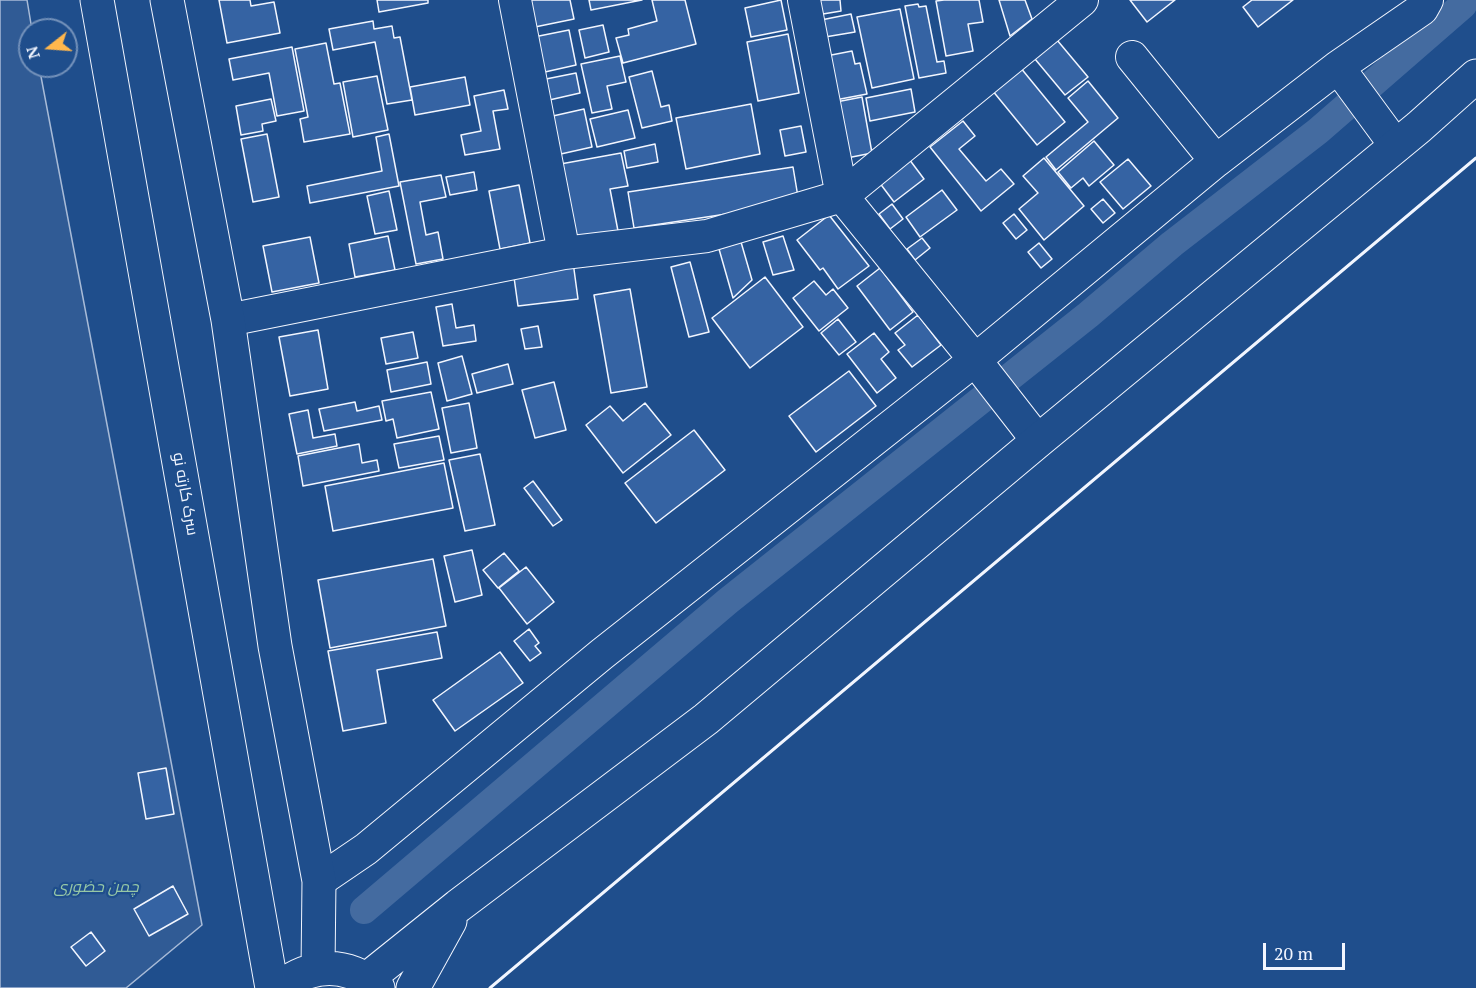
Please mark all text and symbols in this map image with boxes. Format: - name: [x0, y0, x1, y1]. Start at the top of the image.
- north arrow: [18, 18, 78, 78]
- text: N: [20, 44, 45, 62]
- street label: سرک کارته نو: [168, 451, 202, 537]
- park label: چمن حضوری: [53, 877, 139, 897]
- scale bar: [1266, 931, 1348, 969]
- text: 20 m: [1274, 941, 1313, 965]

